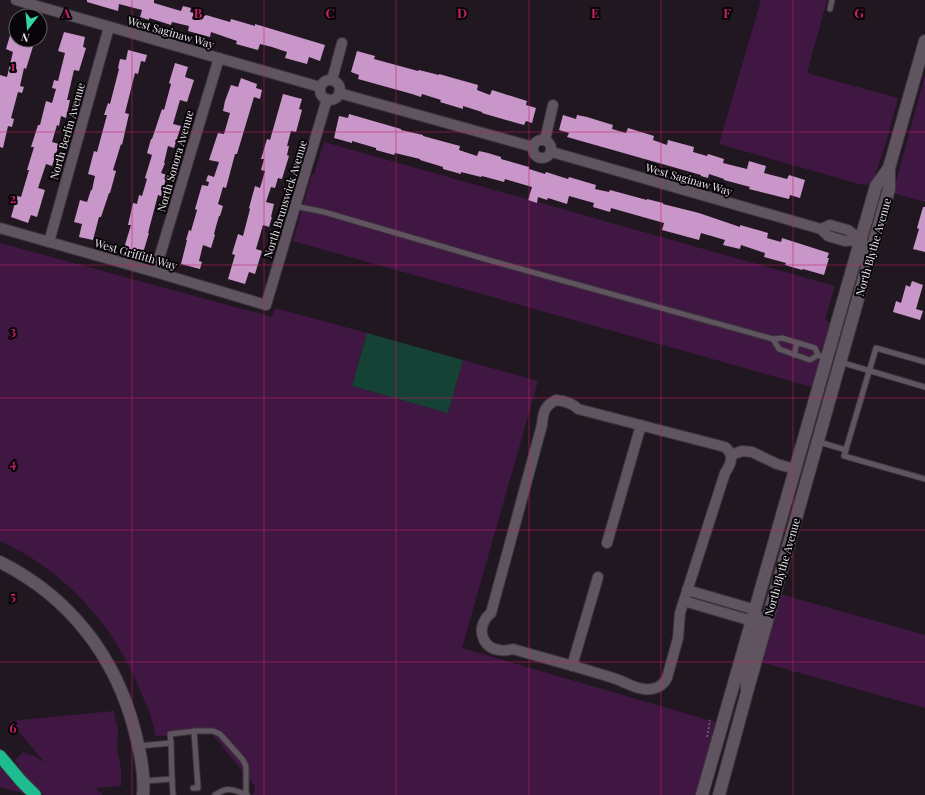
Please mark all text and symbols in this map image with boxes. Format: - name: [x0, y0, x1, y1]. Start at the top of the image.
- text: A: [61, 4, 71, 21]
- text: B: [194, 4, 203, 21]
- text: C: [325, 4, 335, 21]
- text: D: [457, 4, 467, 21]
- text: E: [591, 4, 599, 21]
- text: F: [723, 4, 731, 21]
- text: G: [854, 4, 864, 21]
- north arrow: [8, 8, 48, 48]
- street label: West Saginaw Way: [125, 12, 217, 52]
- text: N: [19, 30, 31, 46]
- text: 1: [11, 57, 16, 74]
- street label: North Berlin Avenue: [46, 80, 88, 181]
- street label: North Sonora Avenue: [153, 108, 197, 214]
- street label: North Brunswick Avenue: [260, 138, 310, 260]
- street label: West Saginaw Way: [643, 159, 735, 199]
- text: 2: [10, 189, 17, 206]
- street label: North Blythe Avenue: [852, 196, 894, 298]
- street label: West Griffith Way: [92, 235, 180, 273]
- text: 3: [10, 322, 16, 339]
- text: 4: [10, 454, 17, 471]
- street label: North Blythe Avenue: [761, 516, 803, 618]
- text: 5: [10, 587, 16, 604]
- text: 6: [9, 719, 17, 736]

